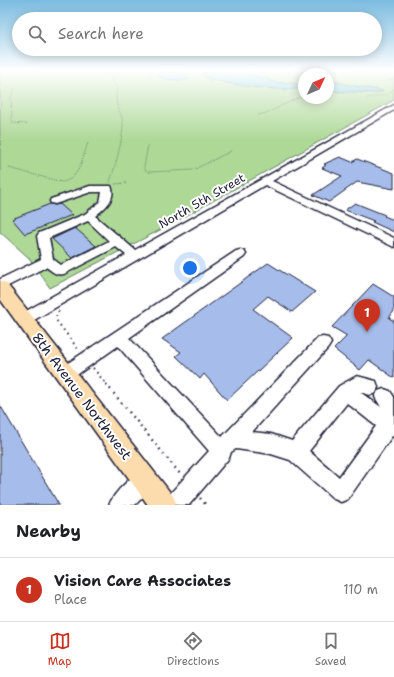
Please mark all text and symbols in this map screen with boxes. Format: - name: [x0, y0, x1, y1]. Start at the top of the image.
- search box: [12, 12, 382, 56]
- icon: search: [26, 23, 48, 45]
- text: Search here: [58, 24, 144, 44]
- north arrow: [298, 68, 334, 104]
- street label: North 5th Street: [156, 170, 248, 232]
- your location: [180, 258, 200, 278]
- pin: 1: [354, 299, 380, 332]
- street label: 8th Avenue Northwest: [28, 329, 136, 463]
- text: Nearby: [16, 520, 81, 542]
- text: Vision Care Associates: [54, 571, 231, 591]
- text: 1: [26, 581, 32, 598]
- text: 110 m: [343, 581, 378, 598]
- text: Place: [54, 591, 87, 608]
- tab: Map: [48, 630, 71, 669]
- tab: Directions: [167, 630, 219, 669]
- tab: Saved: [315, 630, 346, 669]

